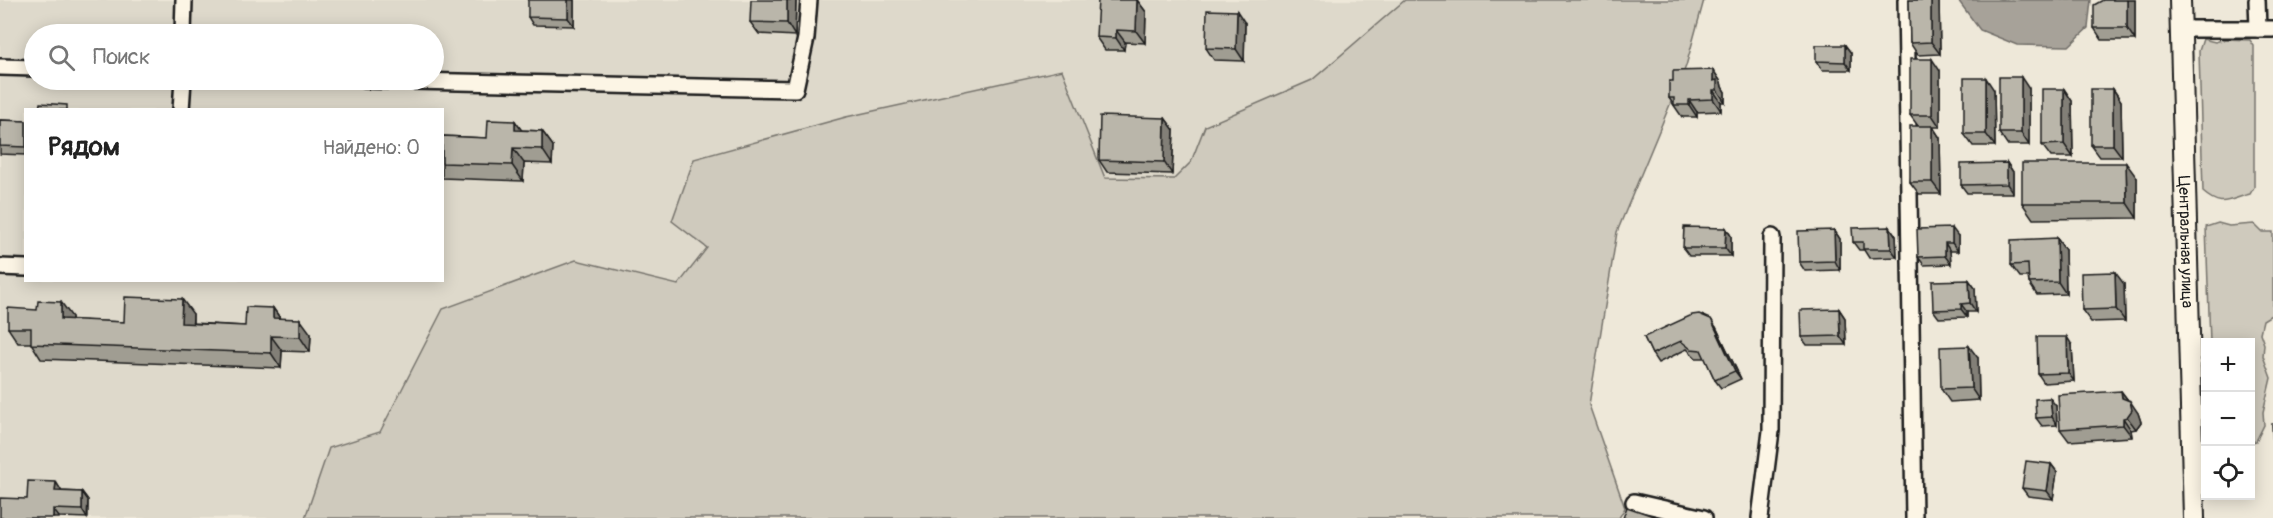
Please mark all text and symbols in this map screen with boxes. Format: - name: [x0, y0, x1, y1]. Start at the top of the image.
- search box: [24, 24, 444, 90]
- icon: search: [45, 41, 78, 74]
- text: Поиск: [93, 43, 150, 71]
- text: Рядом: [48, 131, 120, 163]
- text: Найдено: 0: [323, 135, 420, 160]
- street label: Центральная улица: [2174, 175, 2197, 308]
- map controls: [2201, 338, 2255, 500]
- button: +: [2201, 338, 2255, 392]
- button: −: [2201, 392, 2255, 446]
- button: locate: [2201, 446, 2255, 500]

